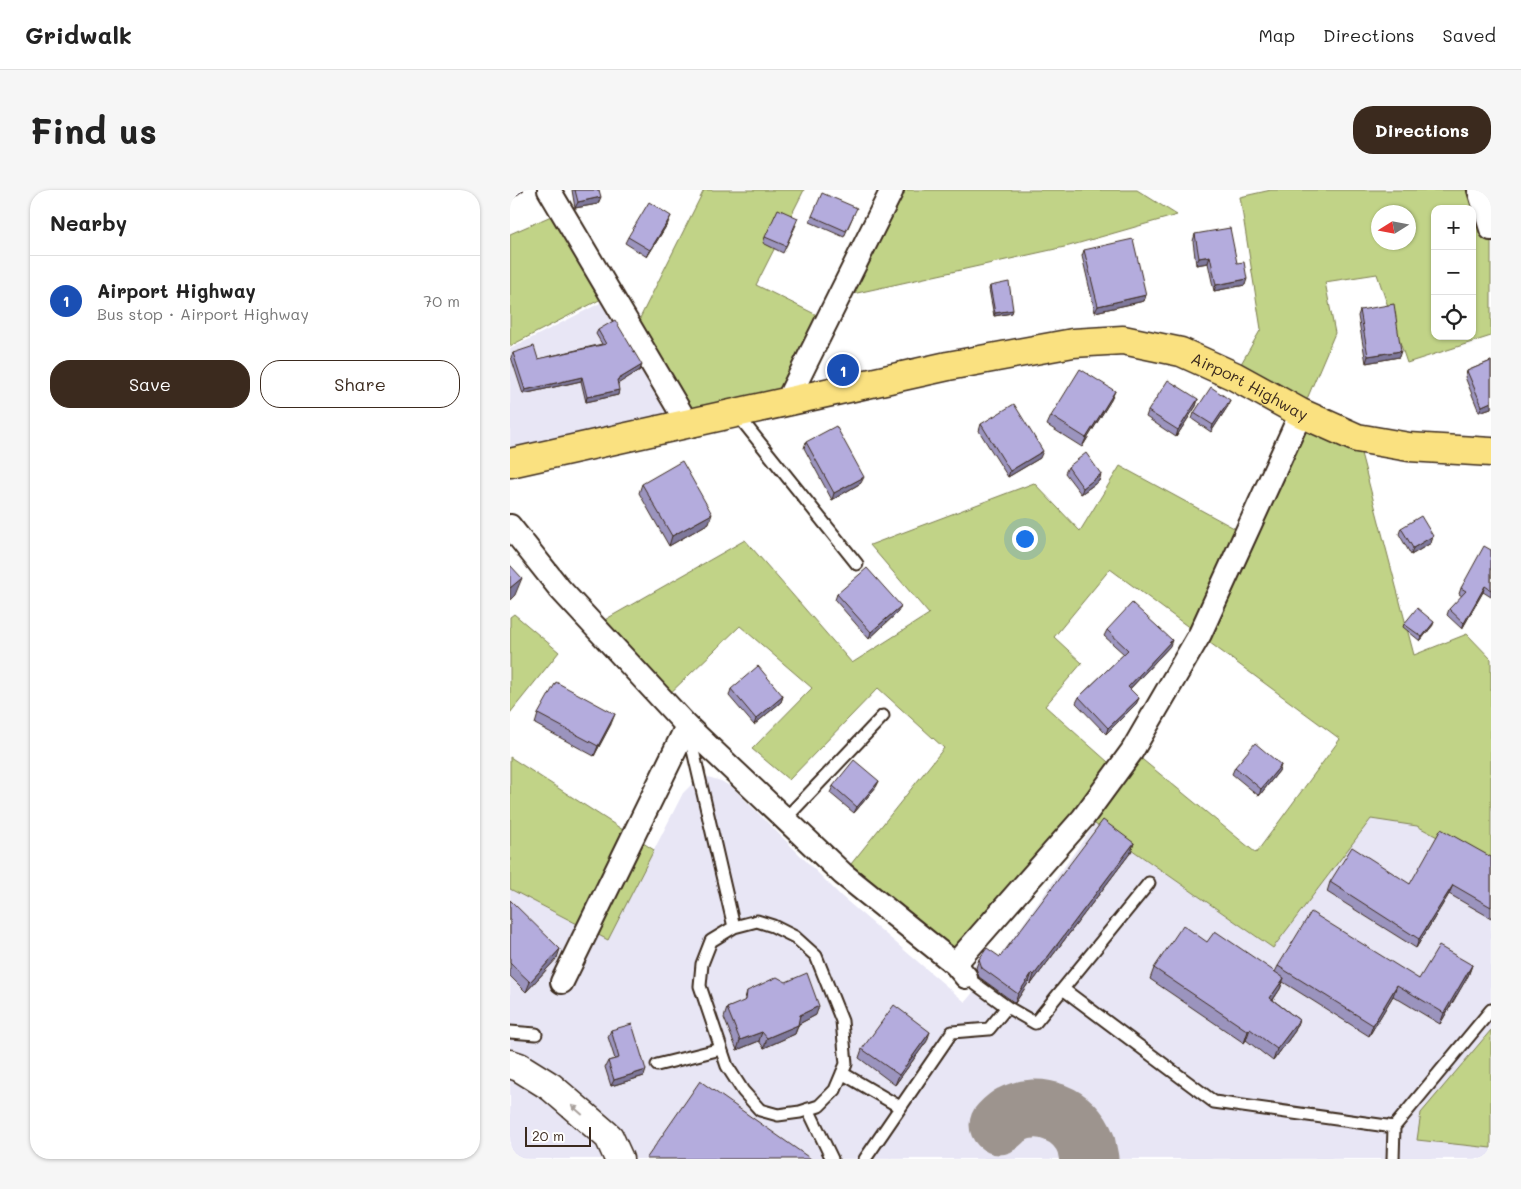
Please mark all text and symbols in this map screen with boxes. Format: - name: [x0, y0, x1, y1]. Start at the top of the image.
- text: Gridwalk: [25, 19, 132, 50]
- text: Map: [1258, 23, 1295, 47]
- text: Directions: [1323, 23, 1415, 47]
- text: Saved: [1443, 23, 1496, 47]
- button: Directions: [1353, 106, 1491, 154]
- text: Find us: [30, 107, 157, 153]
- north arrow: [1371, 205, 1416, 250]
- map controls: [1431, 205, 1476, 340]
- button: +: [1431, 205, 1476, 250]
- text: Nearby: [50, 209, 127, 236]
- button: −: [1431, 250, 1476, 295]
- text: Airport Highway: [97, 278, 256, 303]
- text: 1: [62, 290, 70, 311]
- text: 70 m: [423, 290, 460, 311]
- button: locate: [1431, 295, 1476, 340]
- text: Bus stop · Airport Highway: [97, 303, 309, 324]
- street label: Airport Highway: [1188, 347, 1312, 425]
- pin: 1: [827, 351, 859, 389]
- button: Save: [50, 360, 250, 408]
- button: Share: [260, 360, 460, 408]
- your location: [1012, 526, 1038, 552]
- one-way arrow: [570, 1104, 583, 1115]
- scale bar: [525, 1124, 591, 1147]
- text: 20 m: [532, 1126, 564, 1145]

